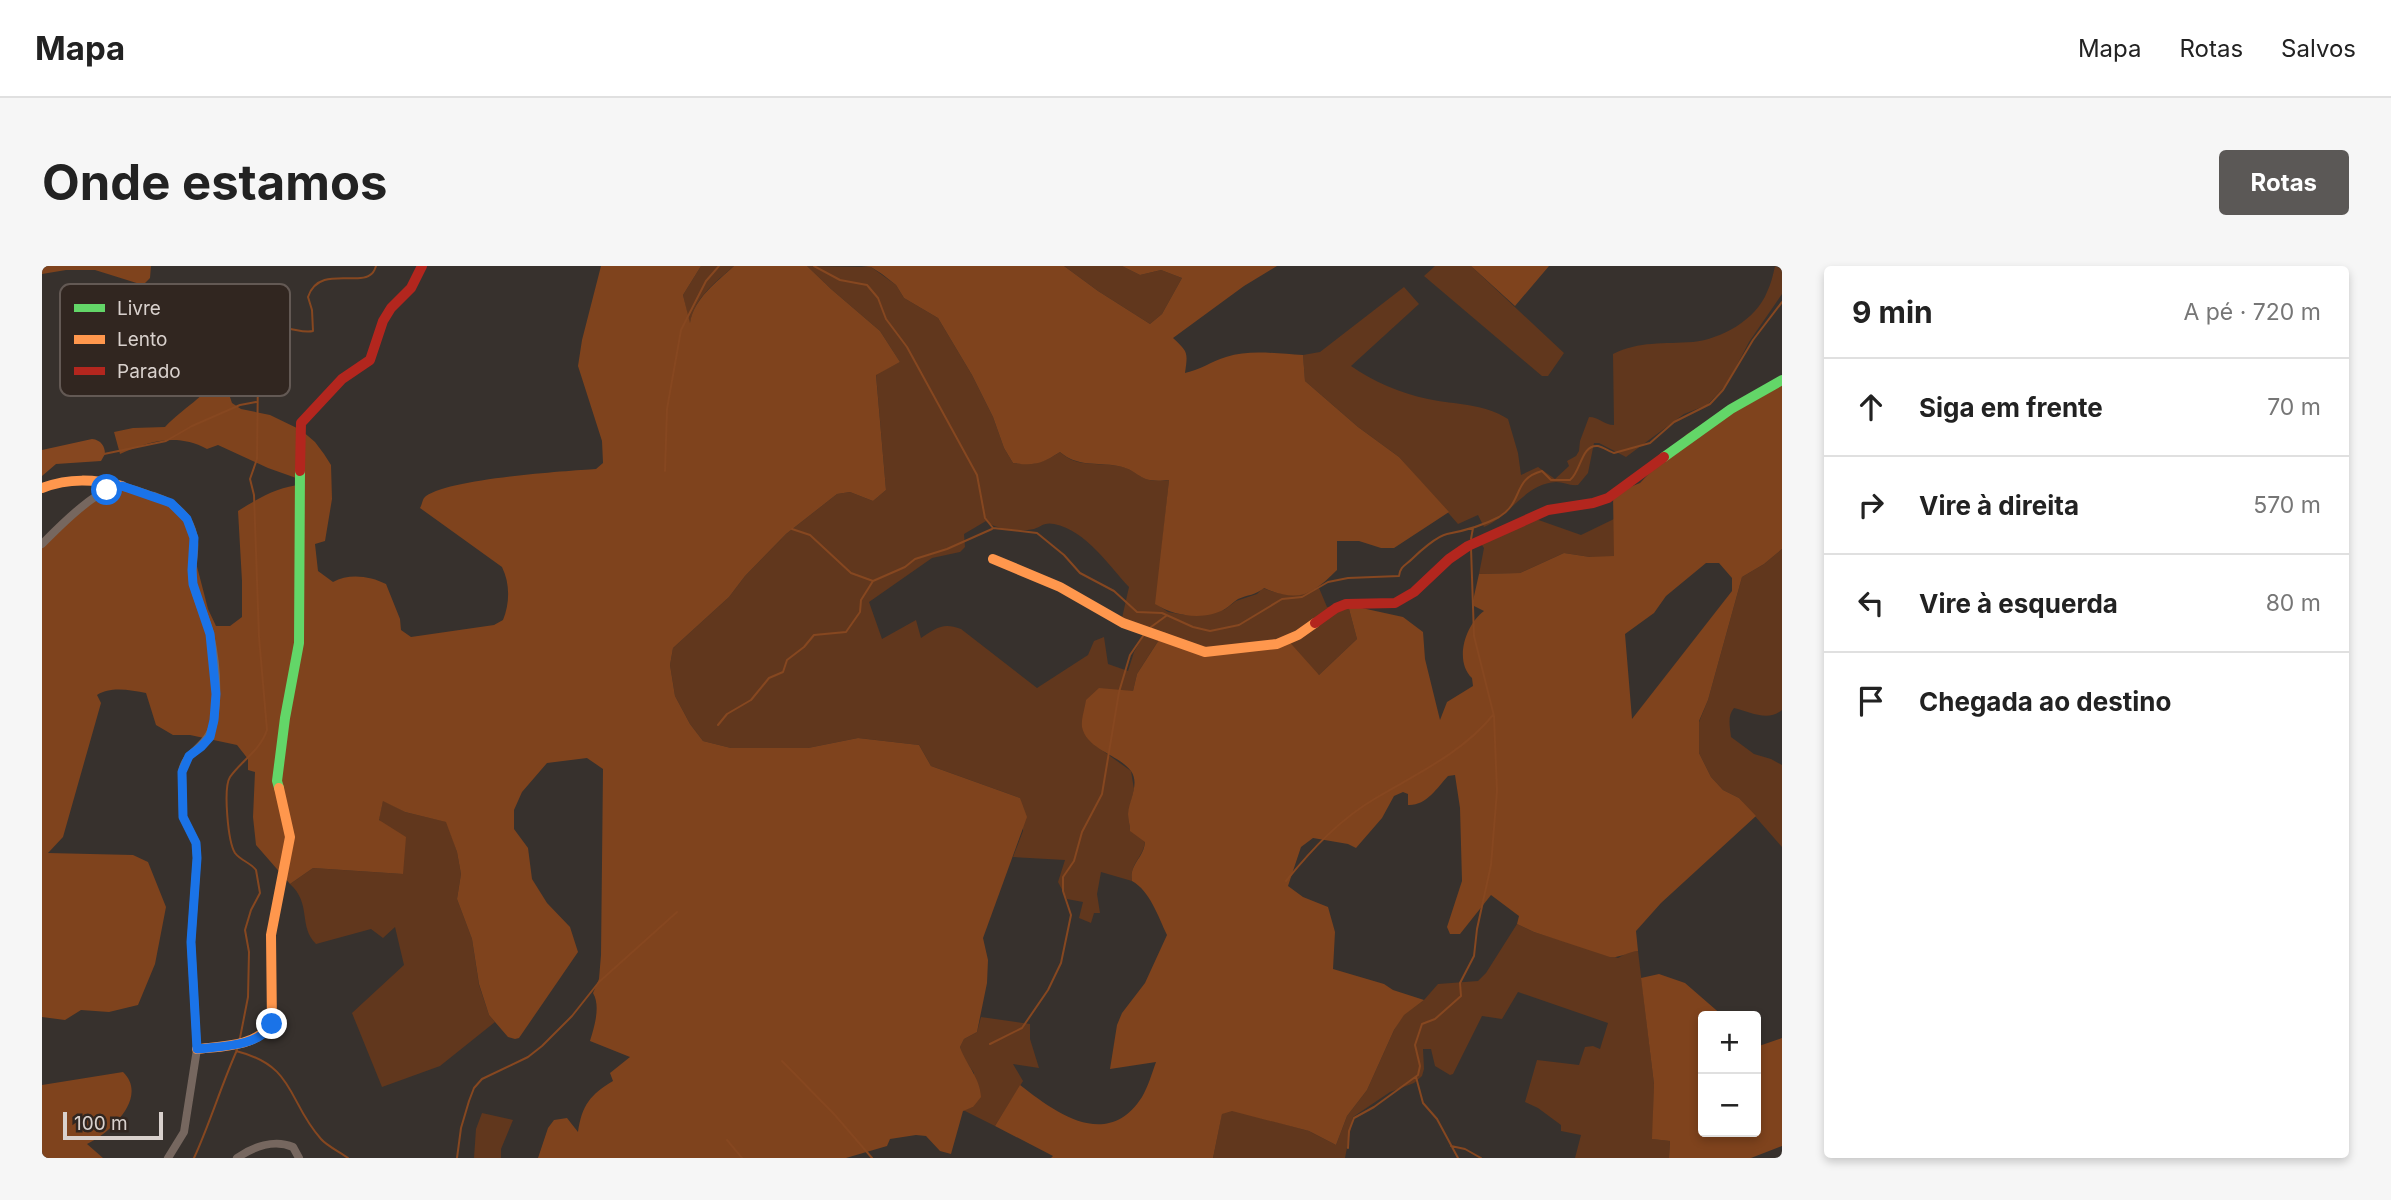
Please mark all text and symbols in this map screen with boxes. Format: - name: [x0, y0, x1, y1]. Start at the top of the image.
- text: Mapa: [35, 28, 125, 68]
- text: Mapa: [2078, 34, 2142, 63]
- text: Rotas: [2180, 34, 2243, 63]
- text: Salvos: [2281, 34, 2356, 63]
- button: Rotas: [2219, 150, 2349, 215]
- text: Onde estamos: [42, 153, 387, 212]
- legend: [60, 284, 290, 396]
- text: 9 min: [1852, 294, 1933, 330]
- text: Livre: [117, 297, 161, 320]
- text: A pé · 720 m: [2183, 298, 2321, 326]
- text: Lento: [117, 328, 167, 351]
- text: Parado: [117, 360, 181, 383]
- icon: ahead: [1852, 388, 1890, 426]
- text: Siga em frente: [1919, 392, 2103, 423]
- text: 70 m: [2267, 393, 2321, 421]
- route start: [91, 474, 122, 505]
- icon: right: [1852, 486, 1890, 524]
- text: Vire à direita: [1919, 490, 2079, 521]
- text: 570 m: [2253, 491, 2321, 519]
- icon: left: [1852, 584, 1890, 622]
- text: Vire à esquerda: [1919, 588, 2118, 619]
- text: 80 m: [2266, 589, 2321, 617]
- icon: arrive: [1852, 682, 1890, 720]
- text: Chegada ao destino: [1919, 686, 2171, 717]
- route end: [256, 1008, 287, 1039]
- map controls: [1698, 1011, 1761, 1137]
- button: +: [1698, 1011, 1761, 1074]
- button: −: [1698, 1074, 1761, 1137]
- scale bar: [63, 1109, 163, 1141]
- text: 100 m: [74, 1112, 128, 1135]

